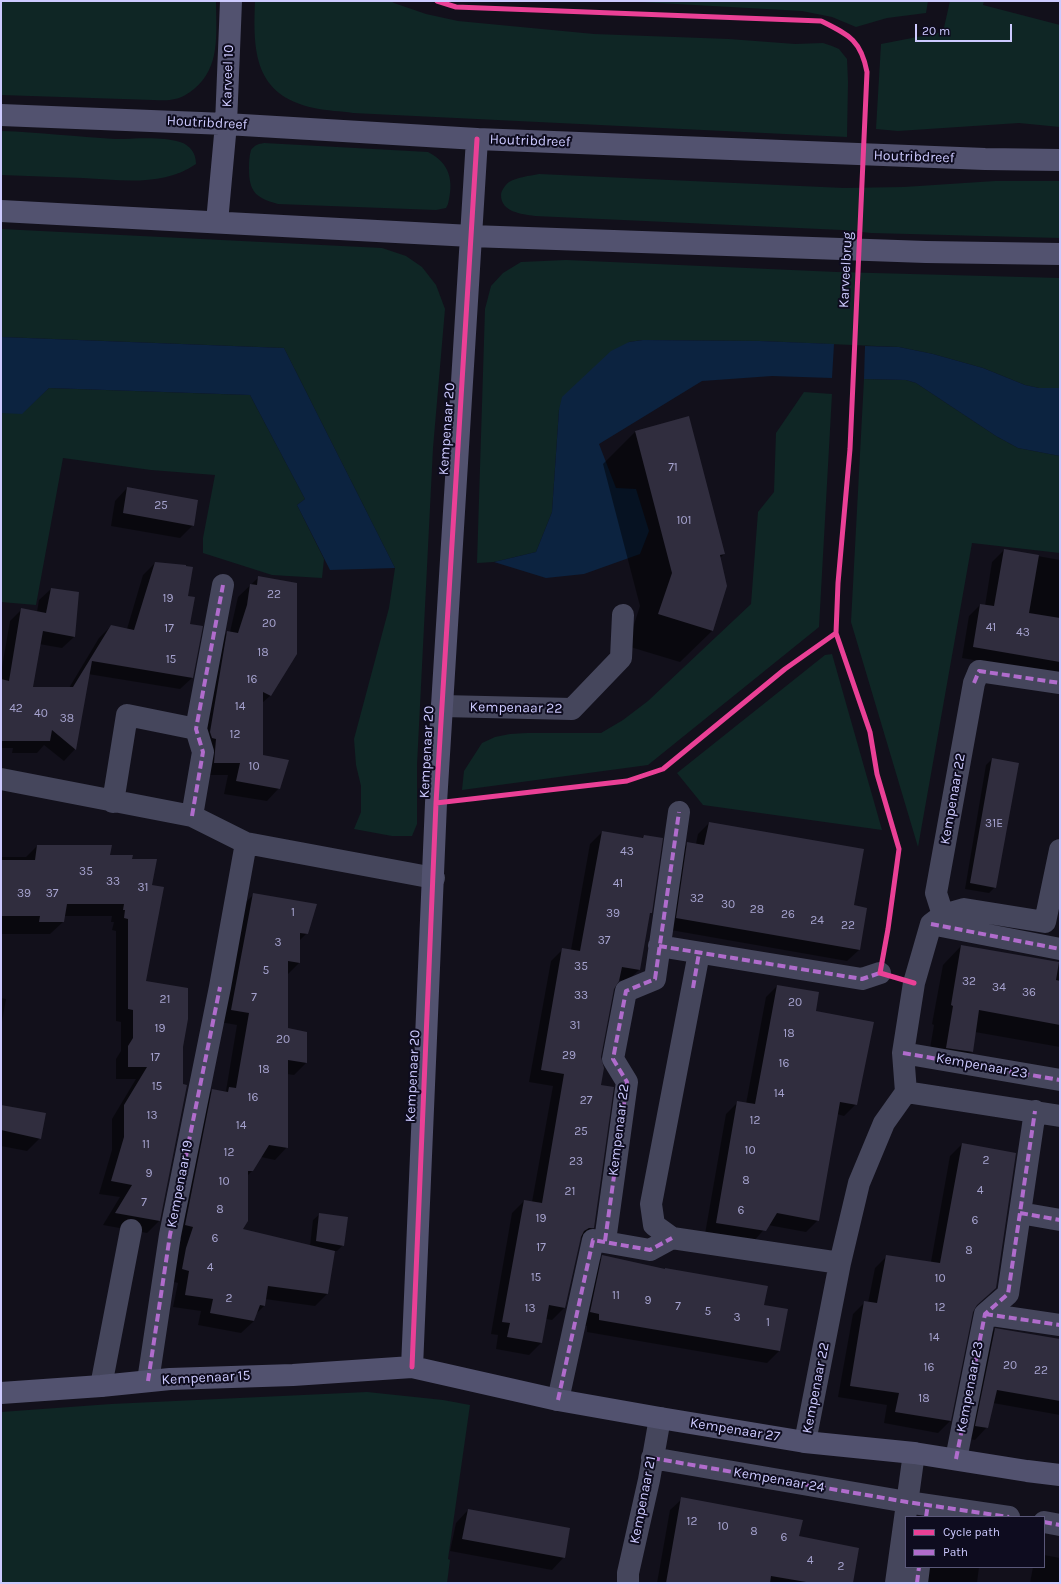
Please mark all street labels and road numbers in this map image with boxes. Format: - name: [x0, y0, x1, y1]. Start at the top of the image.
- street label: Karveel 10: [219, 44, 237, 108]
- street label: Houtribdreef: [166, 112, 248, 134]
- street label: Houtribdreef: [489, 131, 571, 151]
- street label: Houtribdreef: [873, 147, 955, 167]
- street label: Karveelbrug: [836, 231, 856, 309]
- street label: Kempenaar 20: [435, 382, 459, 476]
- street label: Kempenaar 22: [470, 699, 562, 717]
- street label: Kempenaar 20: [416, 705, 438, 799]
- street label: Kempenaar 22: [937, 752, 969, 846]
- street label: Kempenaar 20: [402, 1029, 424, 1123]
- street label: Kempenaar 23: [935, 1050, 1029, 1082]
- street label: Kempenaar 22: [605, 1083, 633, 1177]
- street label: Kempenaar 19: [163, 1139, 197, 1229]
- street label: Kempenaar 23: [953, 1340, 987, 1434]
- street label: Kempenaar 22: [799, 1341, 833, 1435]
- street label: Kempenaar 15: [161, 1367, 251, 1389]
- street label: Kempenaar 27: [689, 1415, 781, 1445]
- street label: Kempenaar 21: [626, 1455, 660, 1545]
- street label: Kempenaar 24: [732, 1464, 826, 1496]

